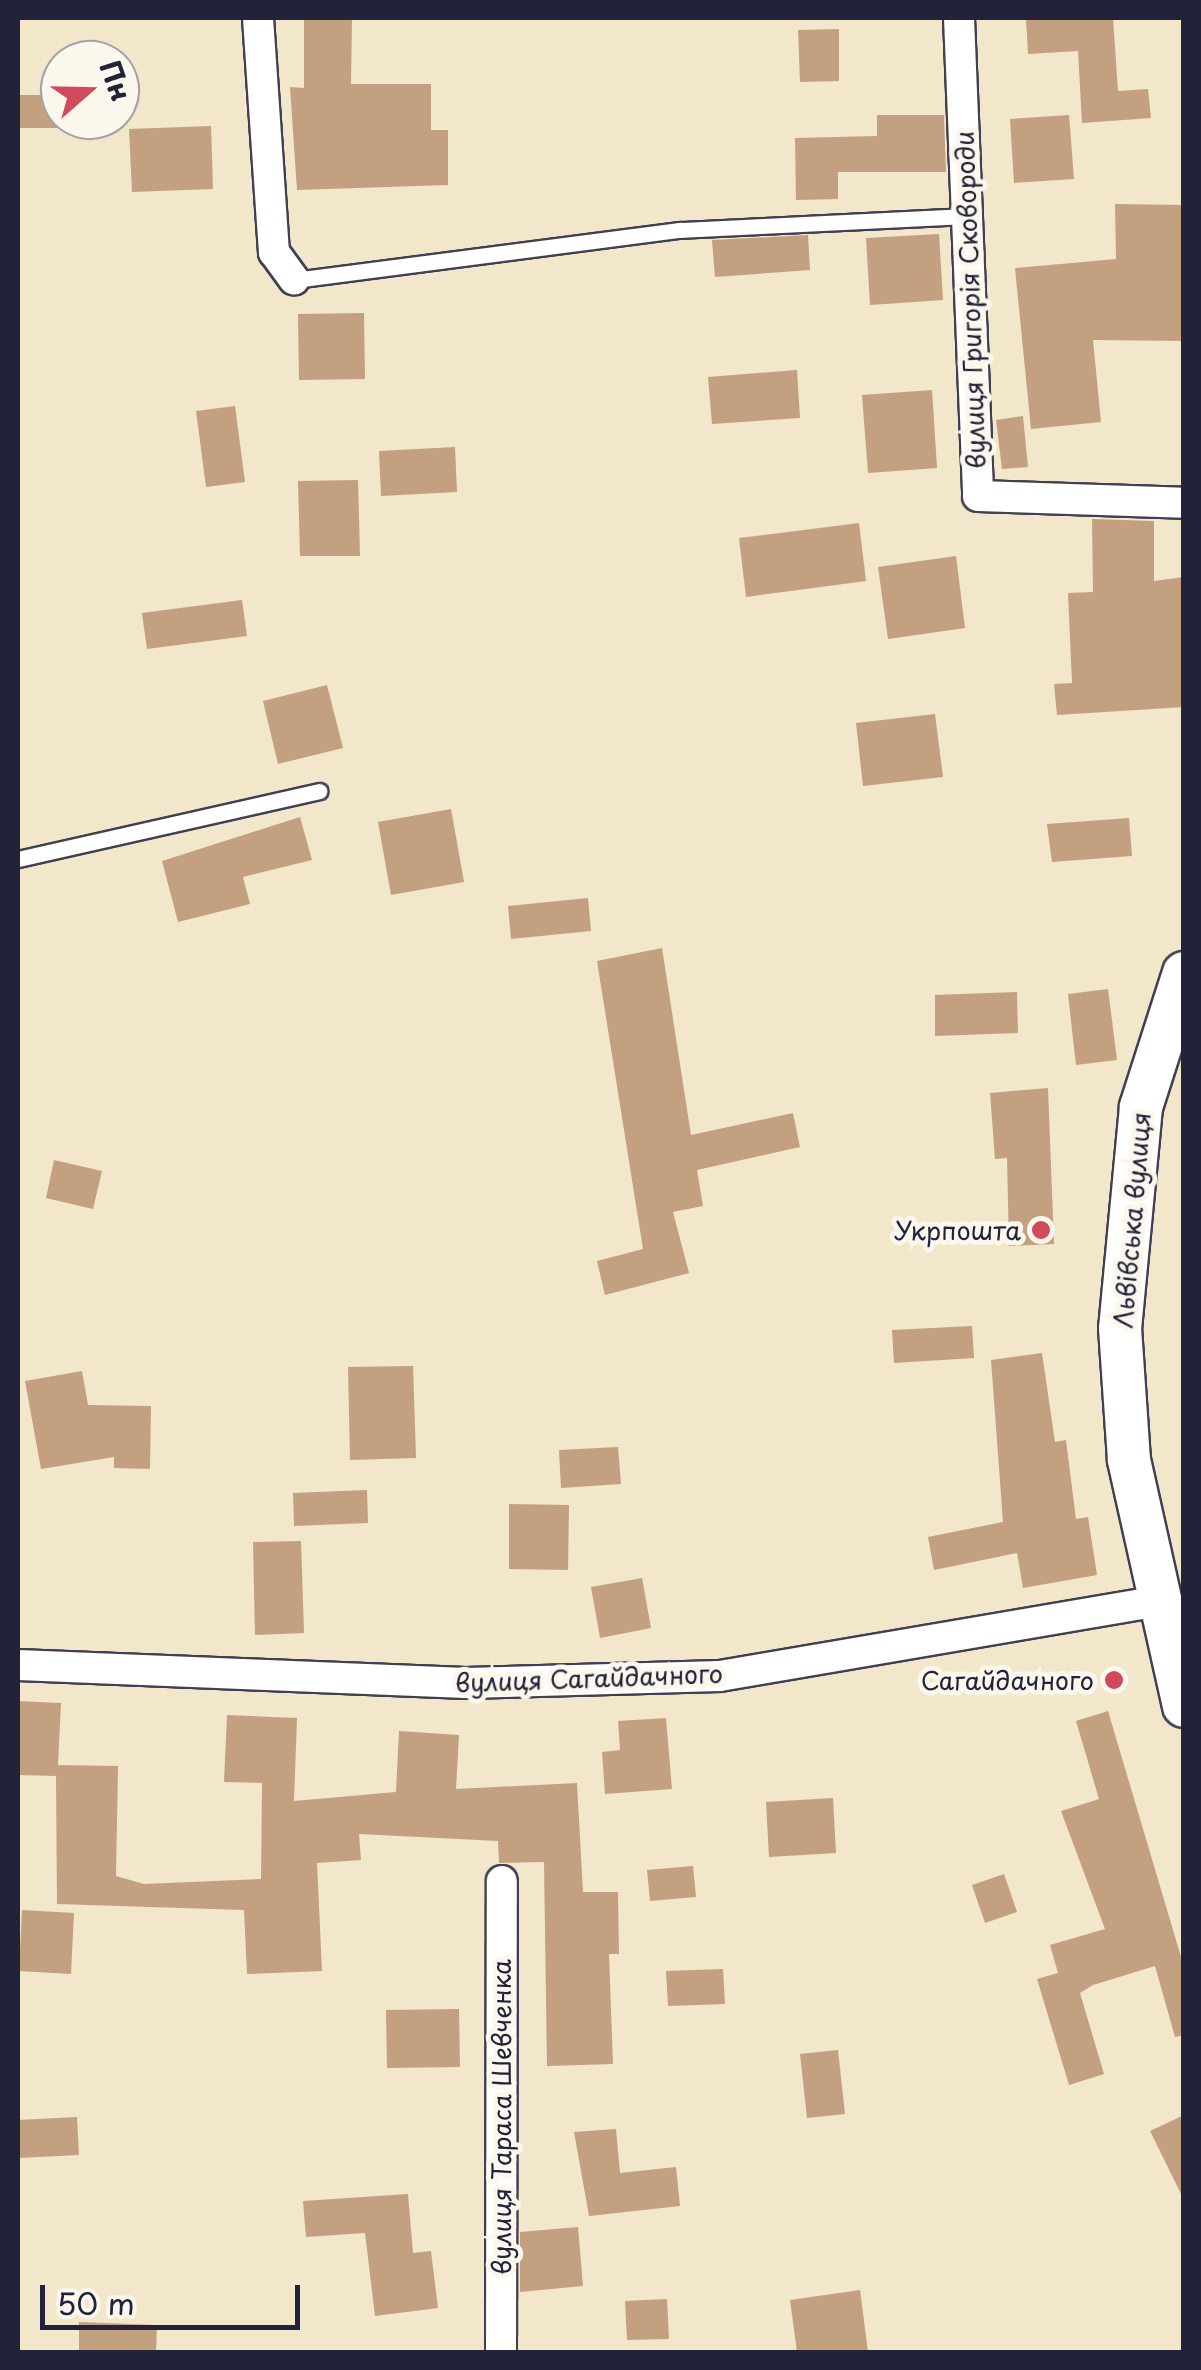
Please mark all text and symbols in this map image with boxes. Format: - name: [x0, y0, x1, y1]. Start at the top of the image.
- north arrow: [40, 40, 140, 140]
- text: Пн: [90, 54, 144, 107]
- street label: вулиця Григорія Сковороди: [949, 131, 991, 469]
- street label: Львівська вулиця: [1108, 1110, 1156, 1330]
- place label: Укрпошта: [894, 1215, 1021, 1245]
- marker: Укрпошта: [1030, 1219, 1052, 1241]
- street label: вулиця Сагайдачного: [454, 1658, 724, 1698]
- place label: Сагайдачного: [921, 1665, 1094, 1695]
- marker: Сагайдачного: [1103, 1669, 1125, 1691]
- street label: вулиця Тараса Шевченка: [486, 1957, 516, 2277]
- scale bar: [45, 2265, 305, 2327]
- text: 50 m: [57, 2280, 135, 2325]

